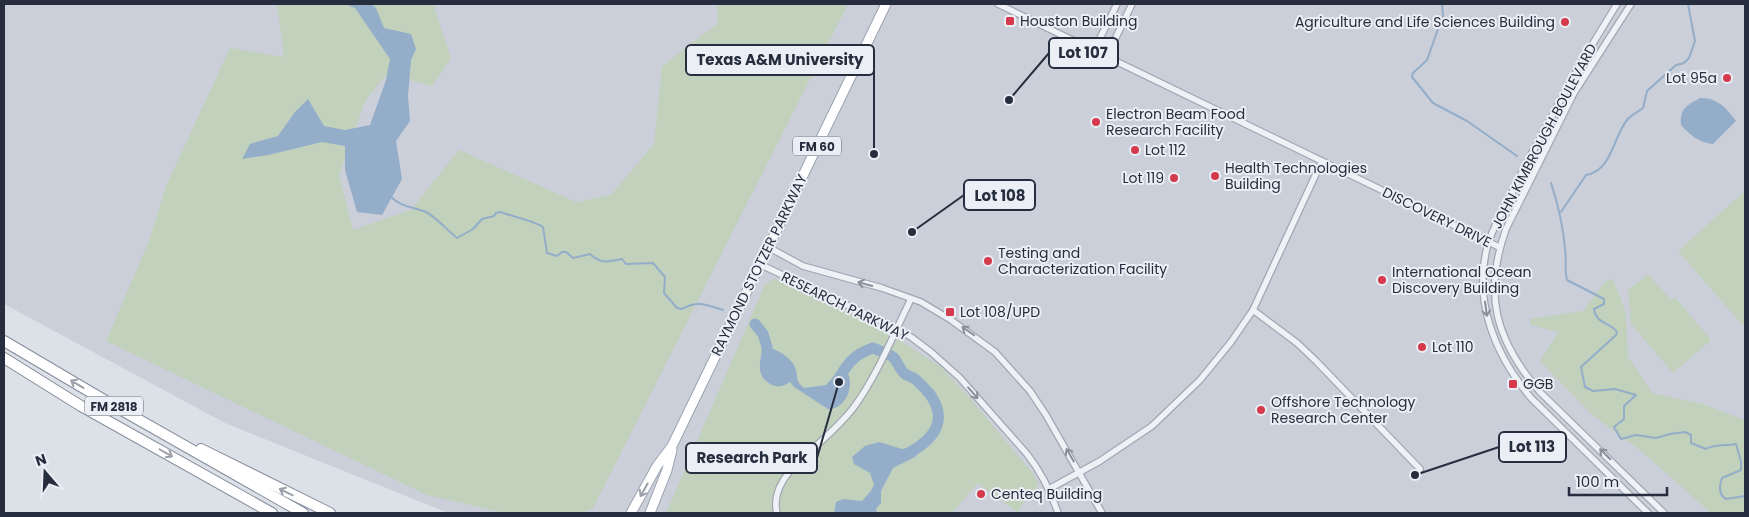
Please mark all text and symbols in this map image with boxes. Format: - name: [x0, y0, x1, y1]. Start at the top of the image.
- place label: Houston Building: [1020, 11, 1137, 31]
- place label: Agriculture and Life Sciences Building: [1295, 12, 1555, 32]
- marker: Houston Building: [1004, 15, 1016, 27]
- marker: Agriculture and Life Sciences Building: [1559, 16, 1571, 28]
- callout: Lot 107: [1049, 38, 1118, 68]
- street label: JOHN KIMBROUGH BOULEVARD: [1487, 40, 1601, 232]
- text: Lot 107: [1058, 42, 1108, 63]
- callout: Texas A&M University: [686, 45, 874, 75]
- text: Texas A&M University: [696, 49, 864, 70]
- place label: Lot 95a: [1666, 68, 1717, 88]
- marker: Lot 95a: [1721, 72, 1733, 84]
- place label: Electron Beam Food Research Facility: [1106, 104, 1245, 140]
- marker: Electron Beam Food Research Facility: [1090, 116, 1102, 128]
- road number: FM 60: [793, 136, 841, 156]
- place label: Lot 112: [1145, 140, 1186, 160]
- marker: Lot 112: [1129, 144, 1141, 156]
- place label: Health Technologies Building: [1225, 158, 1367, 194]
- place label: Lot 119: [1122, 168, 1164, 188]
- marker: Health Technologies Building: [1209, 170, 1221, 182]
- street label: RAYMOND STOTZER PARKWAY: [706, 171, 812, 359]
- marker: Lot 119: [1168, 172, 1180, 184]
- callout: Lot 108: [964, 180, 1035, 210]
- street label: DISCOVERY DRIVE: [1379, 182, 1495, 252]
- text: Lot 108: [974, 185, 1026, 206]
- place label: Testing and Characterization Facility: [998, 243, 1167, 279]
- marker: Testing and Characterization Facility: [982, 255, 994, 267]
- place label: International Ocean Discovery Building: [1392, 262, 1532, 298]
- street label: RESEARCH PARKWAY: [778, 267, 912, 345]
- marker: International Ocean Discovery Building: [1376, 274, 1388, 286]
- one-way arrow: [857, 278, 873, 288]
- one-way arrow: [1482, 300, 1492, 316]
- place label: Lot 108/UPD: [960, 302, 1040, 322]
- marker: Lot 108/UPD: [944, 306, 956, 318]
- one-way arrow: [961, 326, 975, 336]
- place label: Lot 110: [1432, 337, 1474, 357]
- marker: Lot 110: [1416, 341, 1428, 353]
- place label: GGB: [1523, 374, 1553, 394]
- marker: GGB: [1507, 378, 1519, 390]
- one-way arrow: [70, 379, 84, 389]
- one-way arrow: [968, 386, 979, 399]
- place label: Offshore Technology Research Center: [1271, 392, 1416, 428]
- road number: FM 2818: [85, 396, 143, 416]
- marker: Offshore Technology Research Center: [1255, 404, 1267, 416]
- callout: Lot 113: [1499, 432, 1566, 462]
- text: Lot 113: [1509, 436, 1555, 457]
- callout: Research Park: [686, 443, 817, 473]
- north arrow: [20, 447, 70, 497]
- text: Research Park: [697, 447, 808, 468]
- one-way arrow: [1599, 448, 1611, 460]
- text: N: [33, 449, 49, 471]
- one-way arrow: [158, 449, 172, 459]
- one-way arrow: [1064, 449, 1074, 463]
- scale bar: [1569, 464, 1666, 496]
- text: 100 m: [1576, 471, 1619, 492]
- one-way arrow: [639, 482, 648, 497]
- place label: Centeq Building: [991, 484, 1102, 504]
- one-way arrow: [279, 487, 294, 496]
- marker: Centeq Building: [975, 488, 987, 500]

